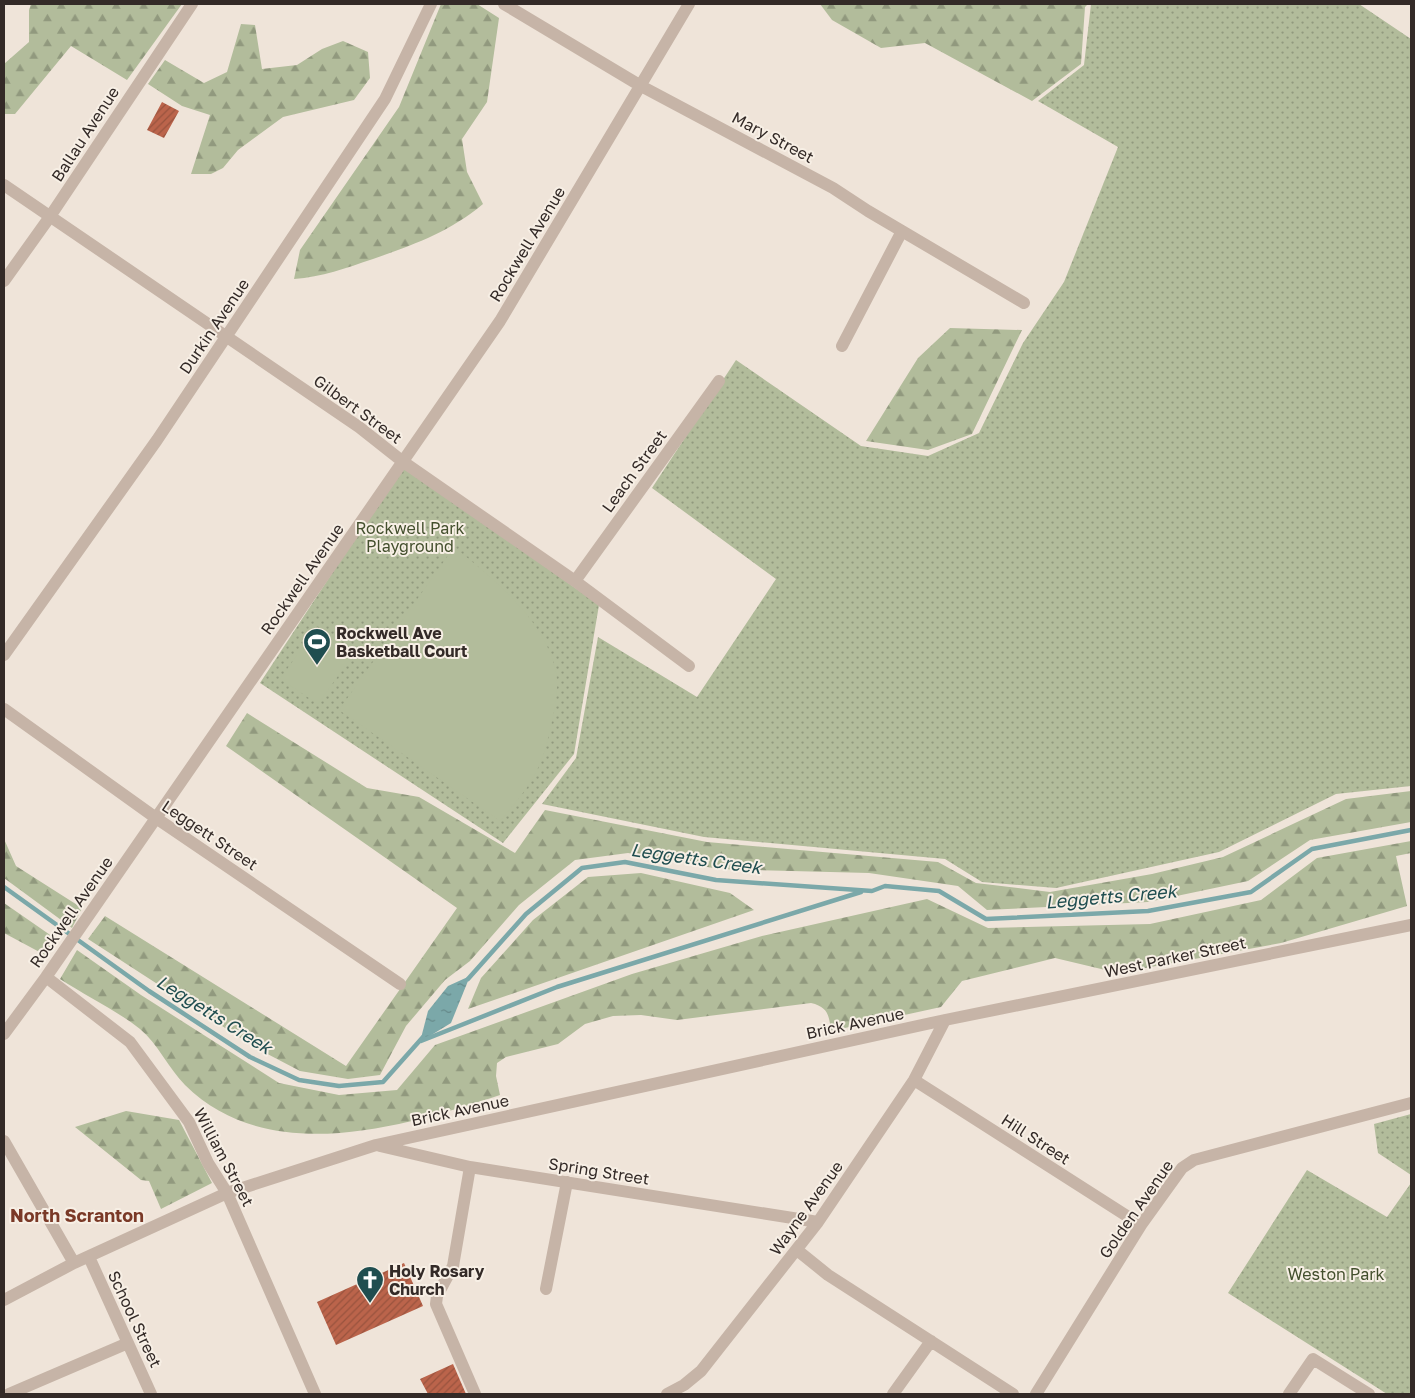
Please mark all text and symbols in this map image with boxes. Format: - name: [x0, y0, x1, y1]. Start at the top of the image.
- street label: Ballau Avenue: [47, 83, 123, 185]
- street label: Mary Street: [729, 107, 817, 167]
- street label: Rockwell Avenue: [485, 183, 569, 305]
- street label: Durkin Avenue: [175, 274, 253, 378]
- street label: Gilbert Street: [310, 370, 406, 448]
- street label: Leach Street: [597, 426, 671, 516]
- park label: Rockwell Park Playground: [355, 518, 465, 556]
- street label: Rockwell Avenue: [256, 520, 348, 638]
- place label: Rockwell Ave Basketball Court: [336, 623, 468, 661]
- sports icon: Rockwell Ave Basketball Court: [302, 627, 332, 666]
- street label: Leggett Street: [158, 796, 262, 874]
- water label: Leggetts Creek: [629, 838, 765, 878]
- street label: Rockwell Avenue: [25, 853, 117, 971]
- water label: Leggetts Creek: [1044, 879, 1179, 913]
- street label: West Parker Street: [1102, 932, 1248, 982]
- water label: Leggetts Creek: [153, 970, 278, 1059]
- street label: Brick Avenue: [804, 1003, 906, 1043]
- street label: Brick Avenue: [409, 1090, 511, 1130]
- street label: William Street: [190, 1104, 258, 1210]
- street label: Hill Street: [998, 1109, 1074, 1169]
- street label: Spring Street: [547, 1153, 651, 1189]
- street label: Golden Avenue: [1095, 1156, 1177, 1262]
- street label: Wayne Avenue: [765, 1157, 847, 1259]
- district label: North Scranton: [10, 1204, 144, 1226]
- place label: Holy Rosary Church: [389, 1261, 485, 1299]
- park label: Weston Park: [1288, 1264, 1384, 1284]
- church icon: Holy Rosary Church: [355, 1265, 385, 1304]
- street label: School Street: [104, 1267, 166, 1371]

